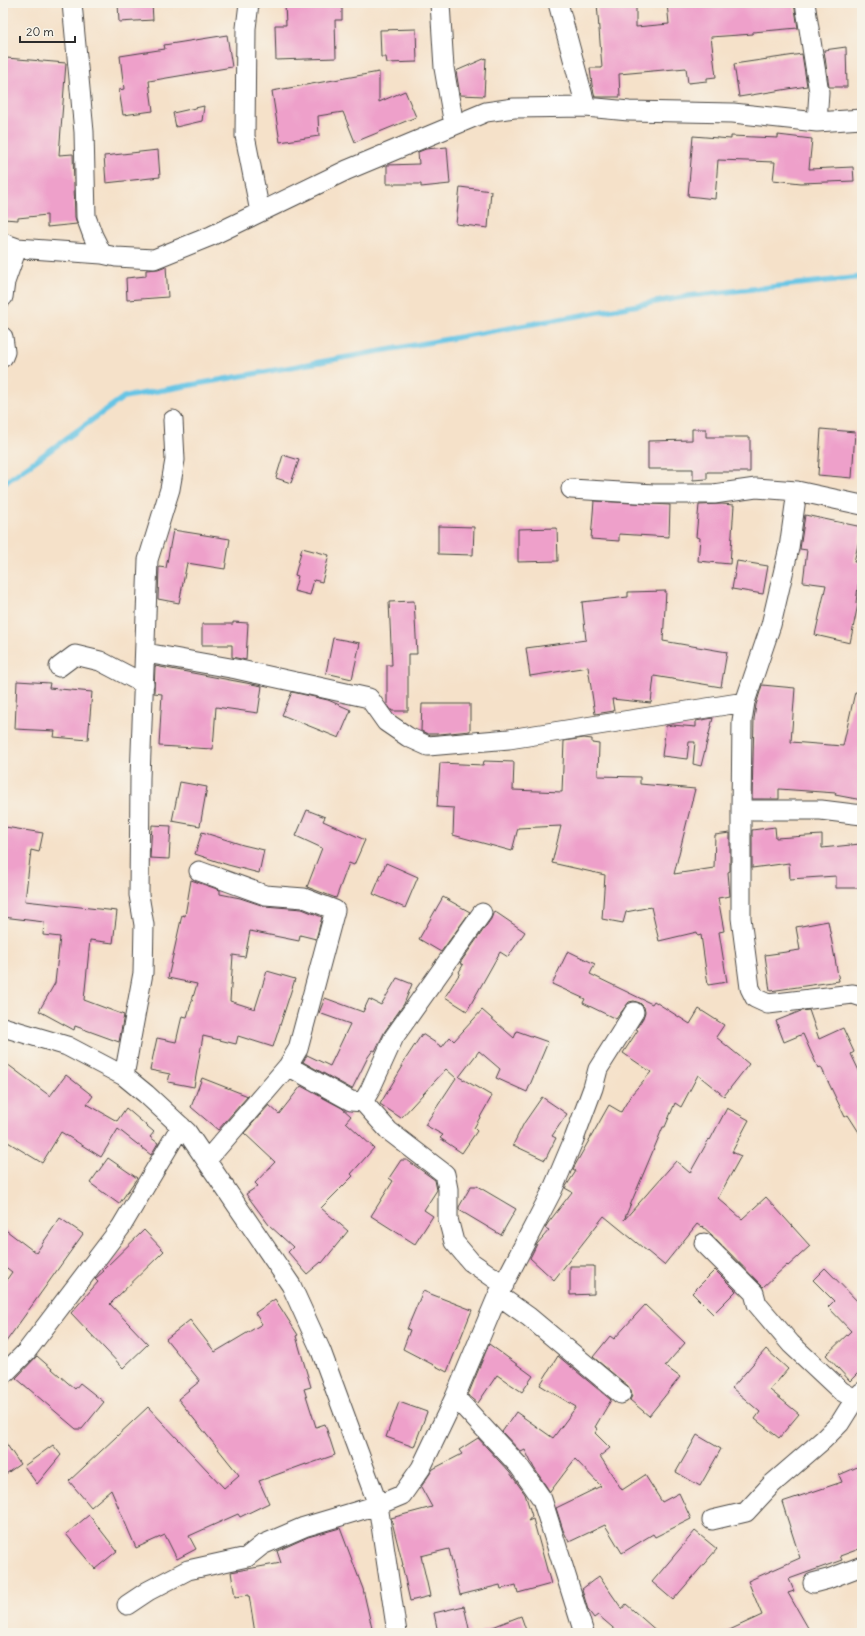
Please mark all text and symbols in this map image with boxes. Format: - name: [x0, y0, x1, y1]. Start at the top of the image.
- scale bar: [20, 18, 75, 44]
- text: 20 m: [26, 24, 54, 39]

